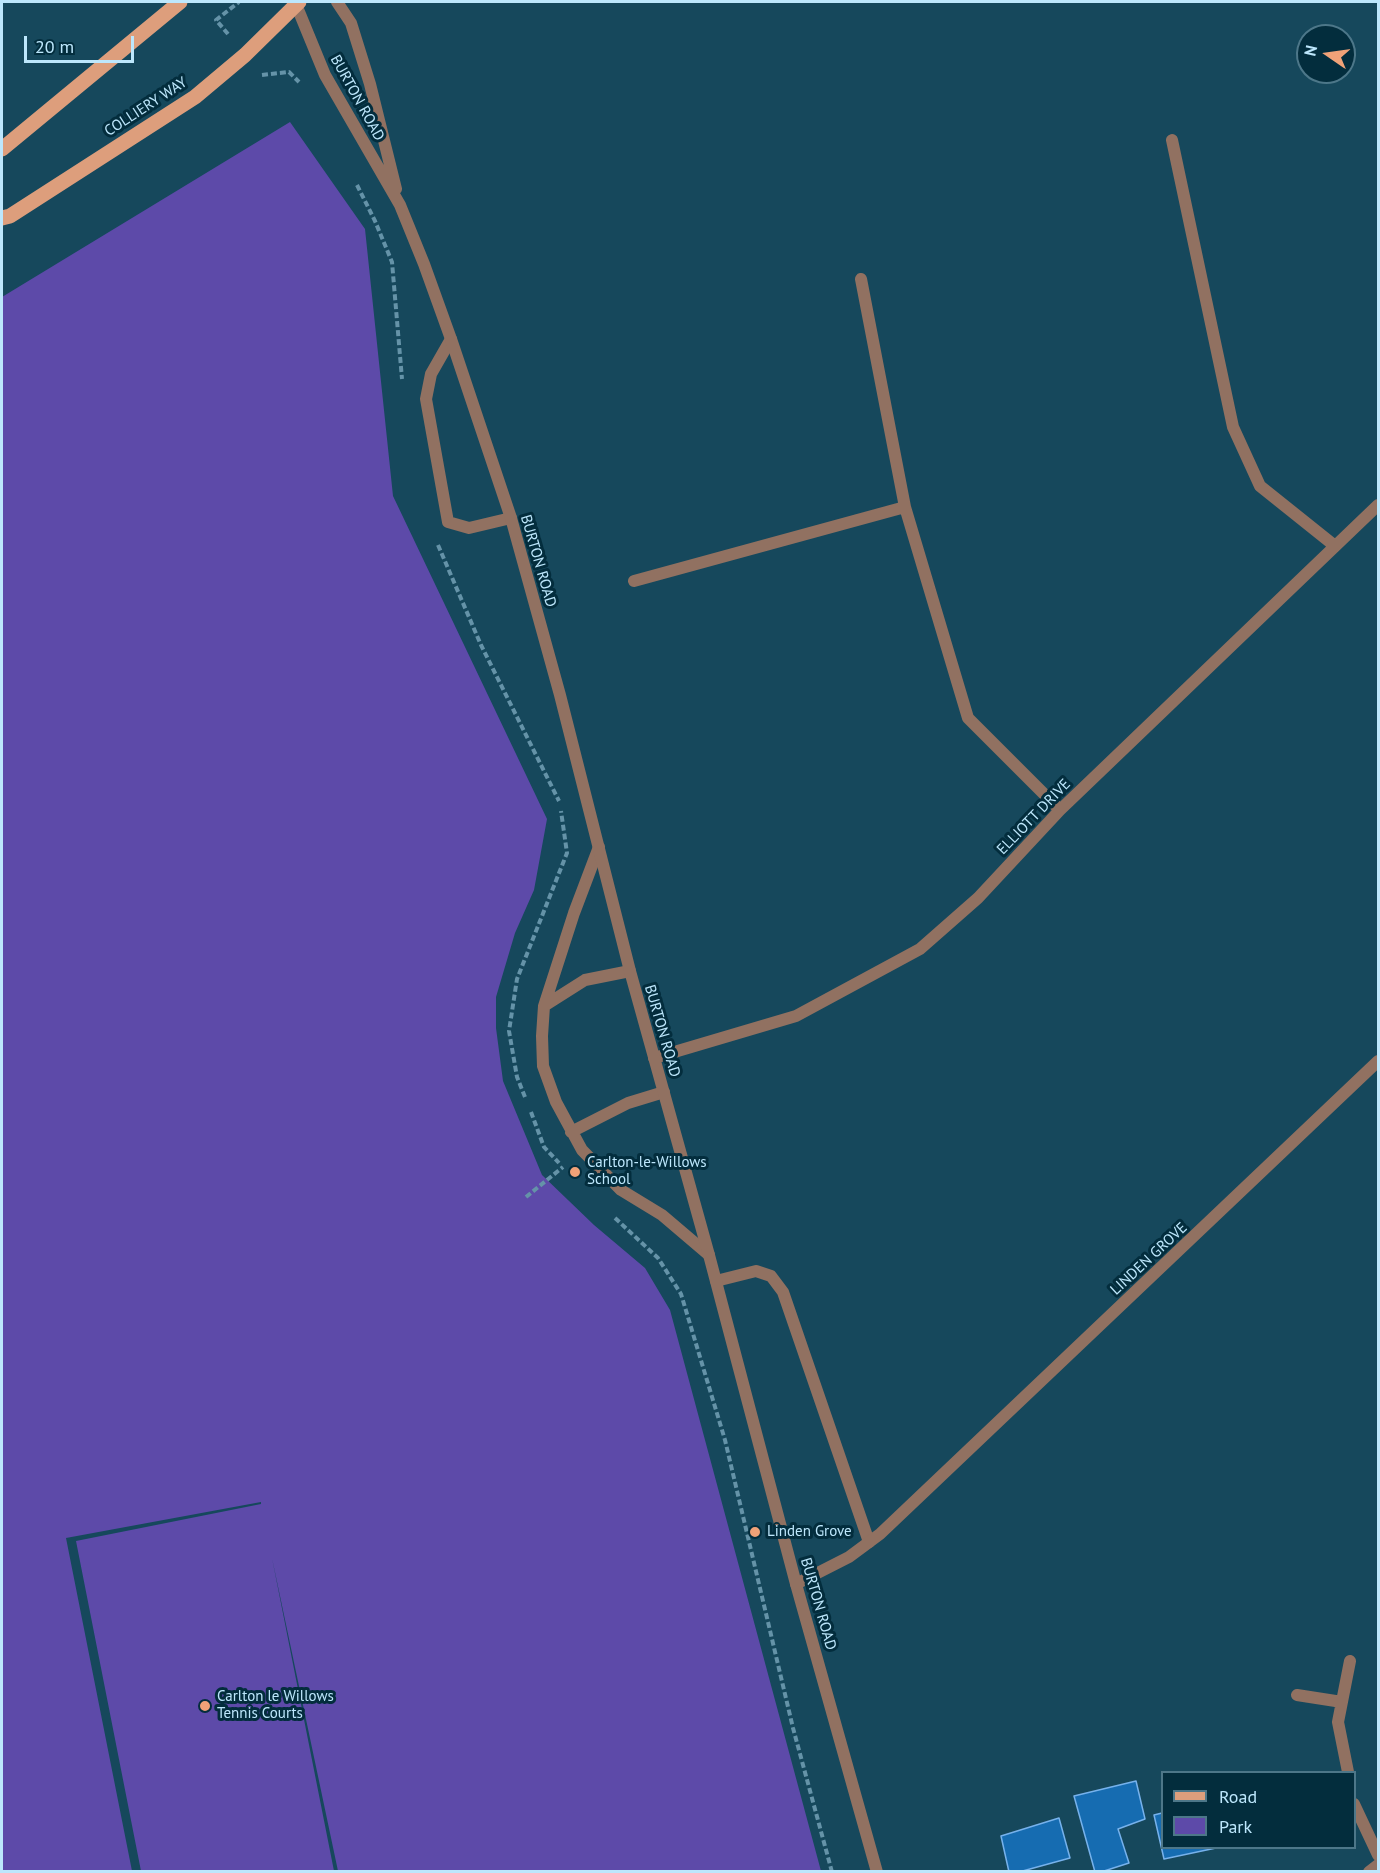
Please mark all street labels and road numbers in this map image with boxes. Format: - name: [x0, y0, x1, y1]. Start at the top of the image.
- street label: BURTON ROAD: [326, 52, 388, 144]
- street label: COLLIERY WAY: [101, 74, 191, 140]
- street label: BURTON ROAD: [516, 513, 560, 609]
- street label: ELLIOTT DRIVE: [993, 775, 1075, 859]
- street label: BURTON ROAD: [640, 983, 684, 1079]
- street label: LINDEN GROVE: [1107, 1219, 1191, 1299]
- street label: BURTON ROAD: [796, 1556, 840, 1652]

